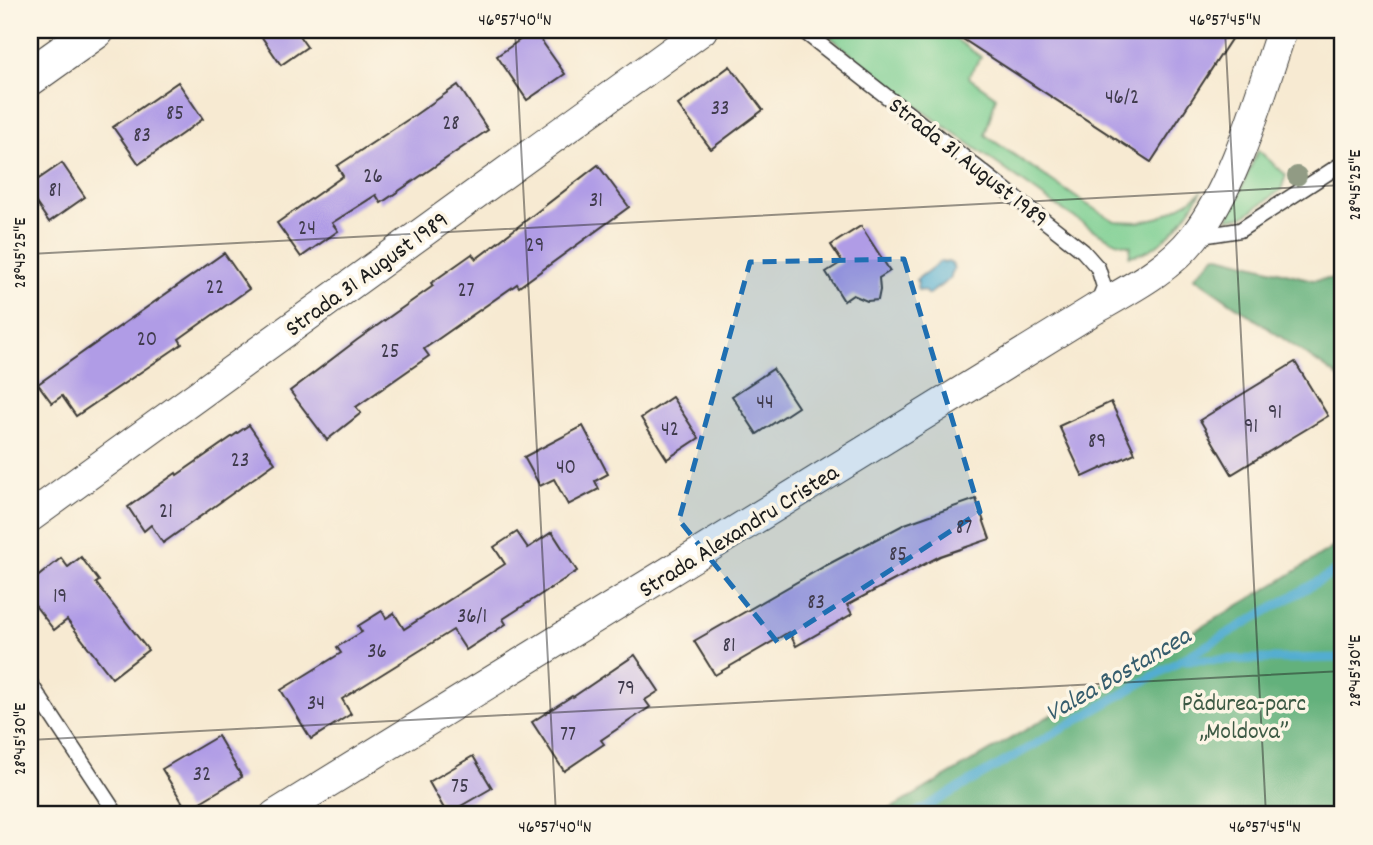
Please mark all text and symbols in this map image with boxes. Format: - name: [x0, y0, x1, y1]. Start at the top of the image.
- text: 46°57'40"N: [478, 9, 552, 34]
- text: 46°57'45"N: [1189, 9, 1261, 34]
- house number: 46/2: [1105, 84, 1139, 114]
- street label: Strada 31 August 1989: [880, 90, 1054, 237]
- house number: 33: [711, 95, 729, 125]
- house number: 85: [166, 100, 184, 130]
- house number: 28: [442, 110, 460, 140]
- house number: 83: [133, 122, 151, 152]
- text: 28°45'25"E: [1344, 150, 1369, 221]
- house number: 26: [363, 163, 383, 193]
- house number: 81: [48, 177, 62, 207]
- house number: 31: [589, 187, 603, 217]
- street label: Strada 31 August 1989: [279, 204, 456, 346]
- house number: 24: [298, 215, 316, 245]
- text: 28°45'25"E: [9, 218, 34, 289]
- house number: 29: [526, 232, 544, 262]
- house number: 22: [206, 274, 224, 304]
- house number: 27: [457, 277, 475, 307]
- house number: 20: [137, 326, 157, 356]
- house number: 25: [381, 338, 399, 368]
- house number: 44: [756, 389, 774, 419]
- house number: 91: [1268, 399, 1282, 429]
- house number: 91: [1244, 413, 1258, 443]
- house number: 42: [661, 416, 679, 446]
- house number: 89: [1088, 428, 1106, 458]
- house number: 23: [231, 447, 249, 477]
- house number: 40: [556, 454, 576, 484]
- street label: Strada Alexandru Cristea: [633, 457, 847, 608]
- house number: 21: [159, 498, 173, 528]
- house number: 87: [956, 514, 972, 544]
- house number: 85: [889, 541, 907, 571]
- house number: 19: [53, 583, 67, 613]
- house number: 83: [807, 589, 825, 619]
- house number: 36/1: [457, 603, 487, 633]
- water label: Valea Bostancea: [1039, 618, 1200, 733]
- house number: 81: [722, 632, 736, 662]
- text: 28°45'30"E: [1344, 635, 1369, 707]
- house number: 36: [367, 638, 387, 668]
- house number: 79: [617, 675, 635, 705]
- park label: Pădurea-parc „Moldova”: [1182, 688, 1306, 750]
- house number: 34: [307, 690, 325, 720]
- text: 28°45'30"E: [9, 703, 34, 775]
- house number: 77: [560, 721, 576, 751]
- house number: 32: [193, 761, 211, 791]
- house number: 75: [451, 773, 469, 803]
- text: 46°57'40"N: [518, 816, 592, 841]
- text: 46°57'45"N: [1229, 816, 1301, 841]

